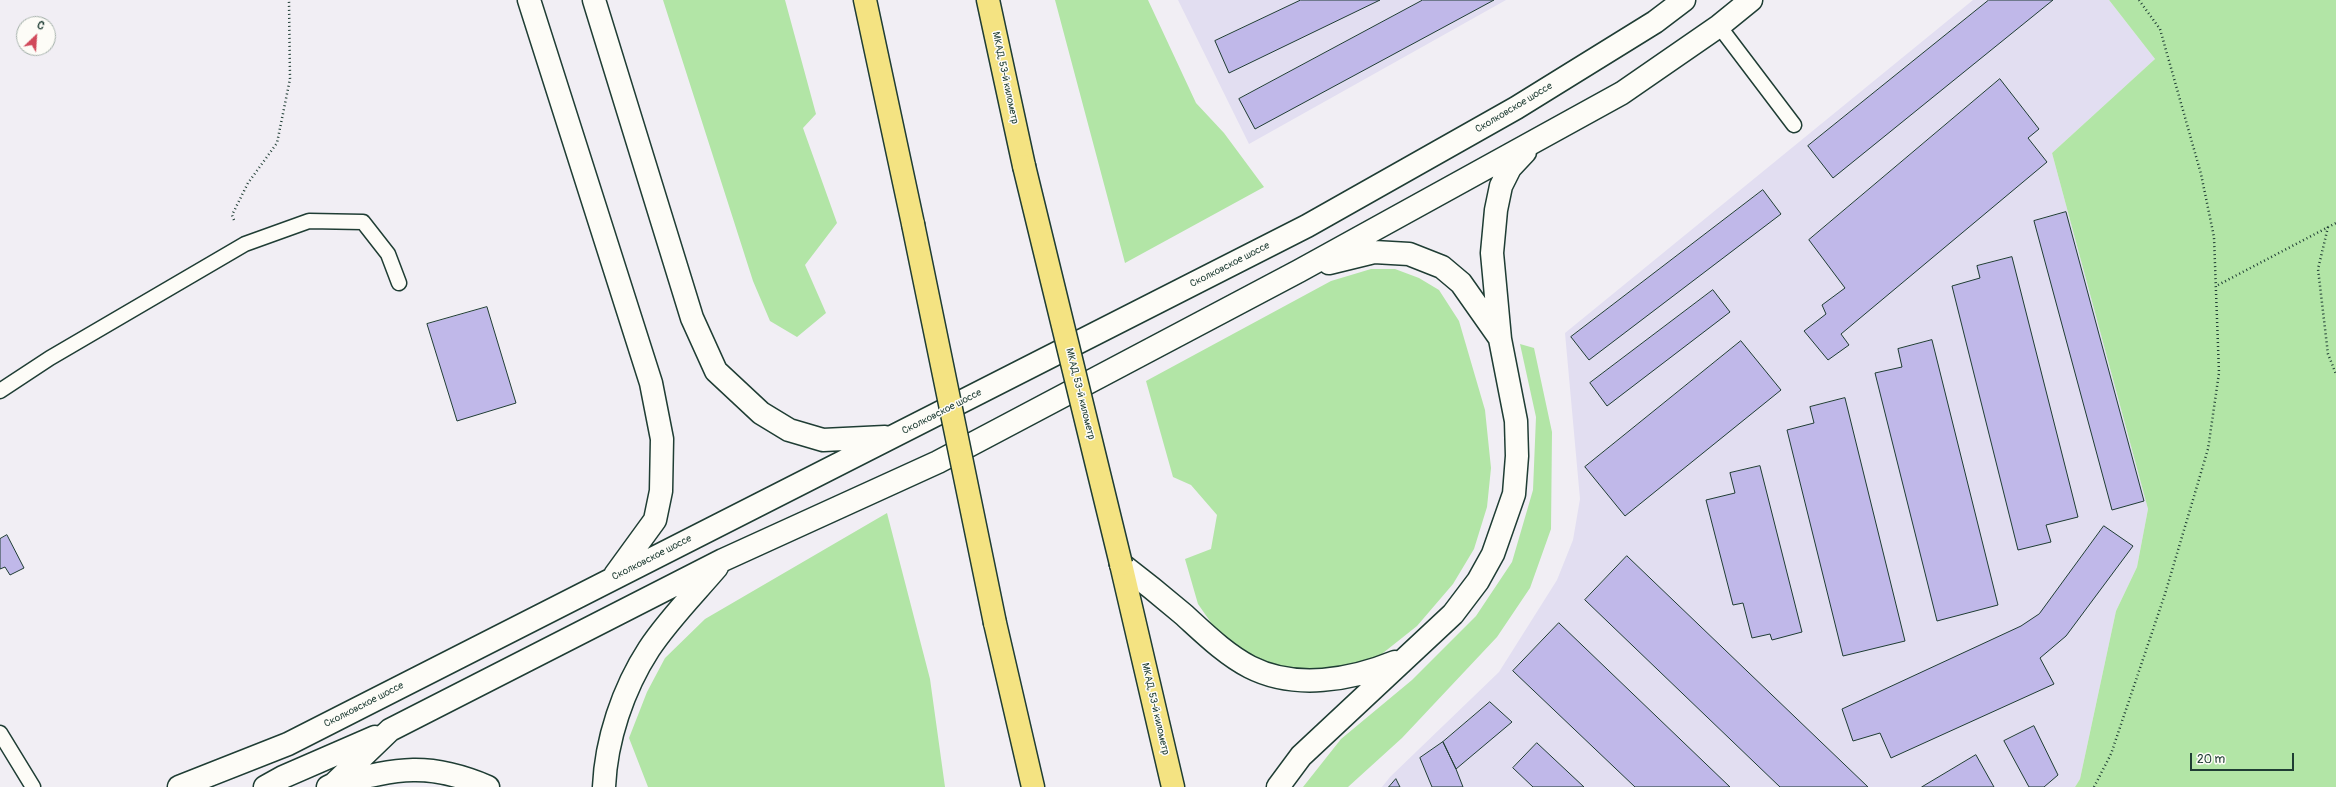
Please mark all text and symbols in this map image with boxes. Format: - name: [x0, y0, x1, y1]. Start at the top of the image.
- north arrow: [16, 16, 56, 56]
- text: С: [35, 18, 47, 33]
- street label: МКАД, 53-й километр: [989, 31, 1021, 125]
- street label: Сколковское шоссе: [1473, 80, 1555, 136]
- street label: Сколковское шоссе: [1188, 240, 1272, 290]
- street label: МКАД, 53-й километр: [1063, 347, 1097, 441]
- street label: Сколковское шоссе: [900, 387, 984, 437]
- street label: Сколковское шоссе: [610, 533, 694, 583]
- street label: МКАД, 53-й километр: [1139, 662, 1171, 756]
- street label: Сколковское шоссе: [322, 680, 406, 730]
- scale bar: [2192, 745, 2296, 771]
- text: 20 m: [2197, 752, 2225, 767]

